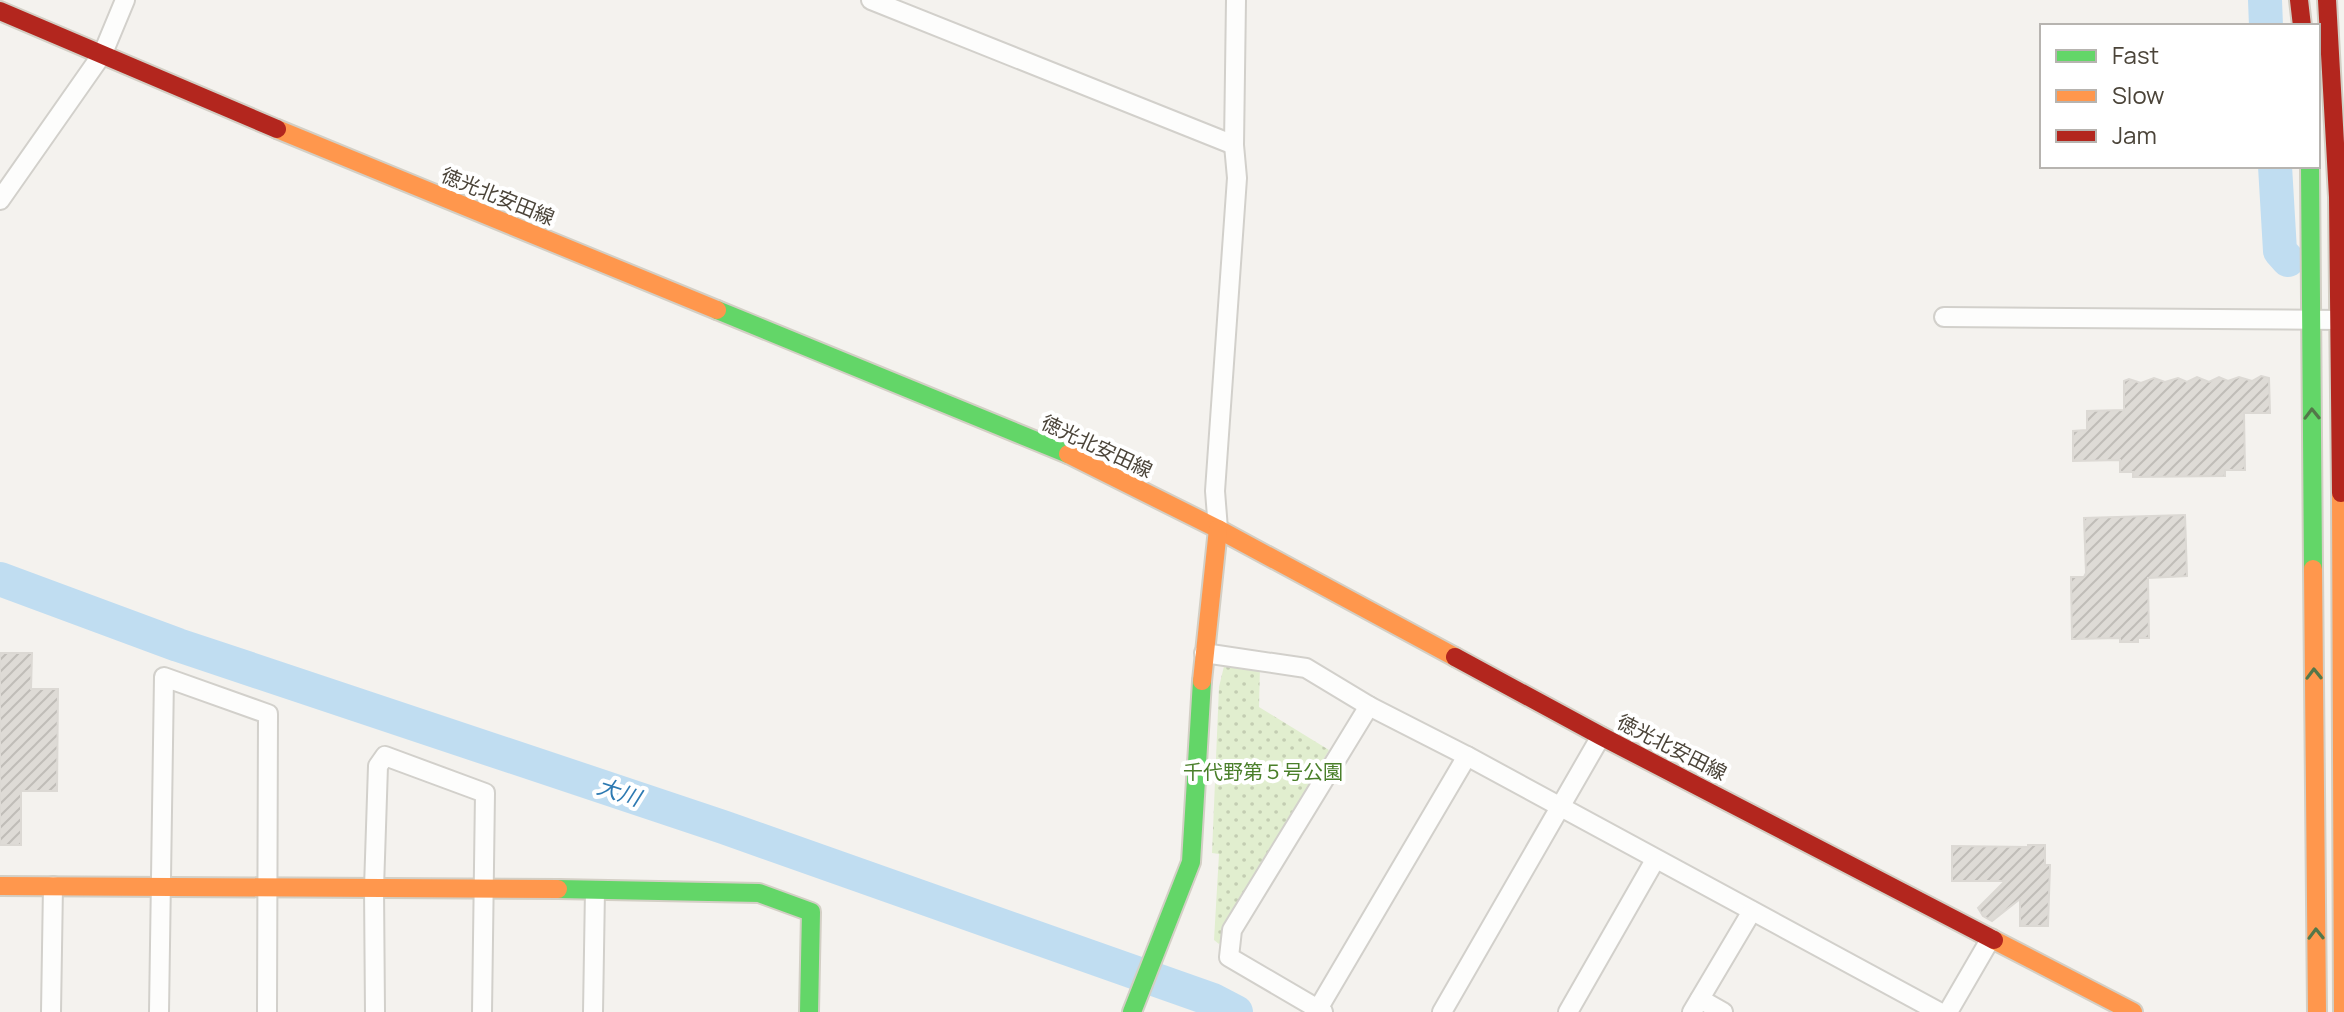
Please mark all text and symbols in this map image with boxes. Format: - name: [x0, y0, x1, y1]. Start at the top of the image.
- legend: [2040, 24, 2320, 168]
- text: Fast: [2112, 38, 2159, 71]
- text: Slow: [2112, 78, 2165, 111]
- text: Jam: [2112, 118, 2157, 151]
- street label: 徳光北安田線: [437, 161, 559, 231]
- one-way arrow: [2303, 407, 2320, 420]
- street label: 徳光北安田線: [1037, 408, 1157, 484]
- one-way arrow: [2305, 667, 2323, 680]
- street label: 徳光北安田線: [1612, 708, 1732, 786]
- park label: 千代野第５号公園: [1183, 758, 1343, 785]
- water label: 大川: [593, 771, 646, 814]
- one-way arrow: [2308, 927, 2325, 940]

